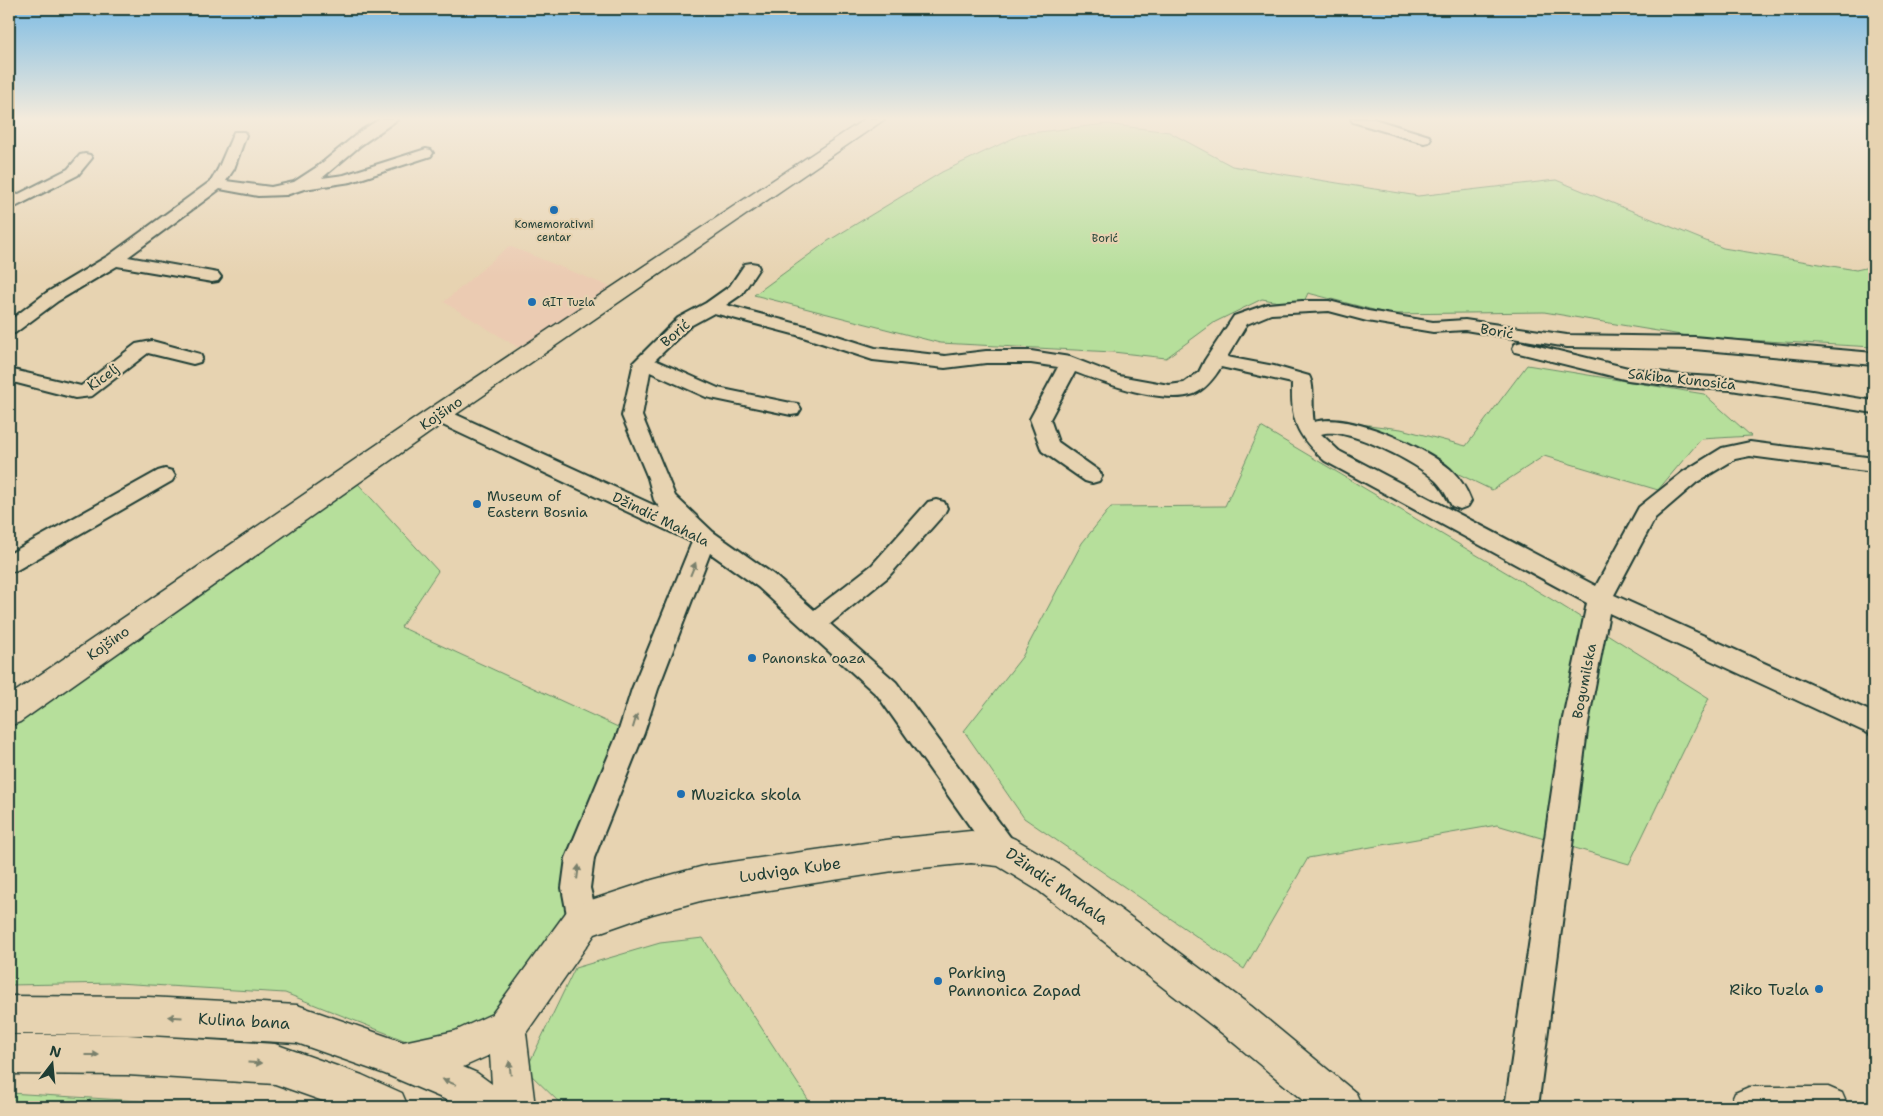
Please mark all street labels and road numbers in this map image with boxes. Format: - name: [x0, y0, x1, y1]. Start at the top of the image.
- street label: Borić: [656, 315, 694, 351]
- street label: Borić: [1479, 319, 1515, 343]
- street label: Kicelj: [84, 359, 122, 395]
- street label: Sakiba Kunosića: [1627, 364, 1737, 394]
- street label: Kojšino: [416, 392, 466, 434]
- street label: Džindić Mahala: [609, 488, 713, 550]
- street label: Kojšino: [83, 622, 133, 664]
- street label: Bogumilska: [1568, 642, 1600, 720]
- street label: Džindić Mahala: [1001, 843, 1113, 929]
- street label: Ludviga Kube: [738, 852, 842, 888]
- street label: Kulina bana: [198, 1008, 291, 1034]

